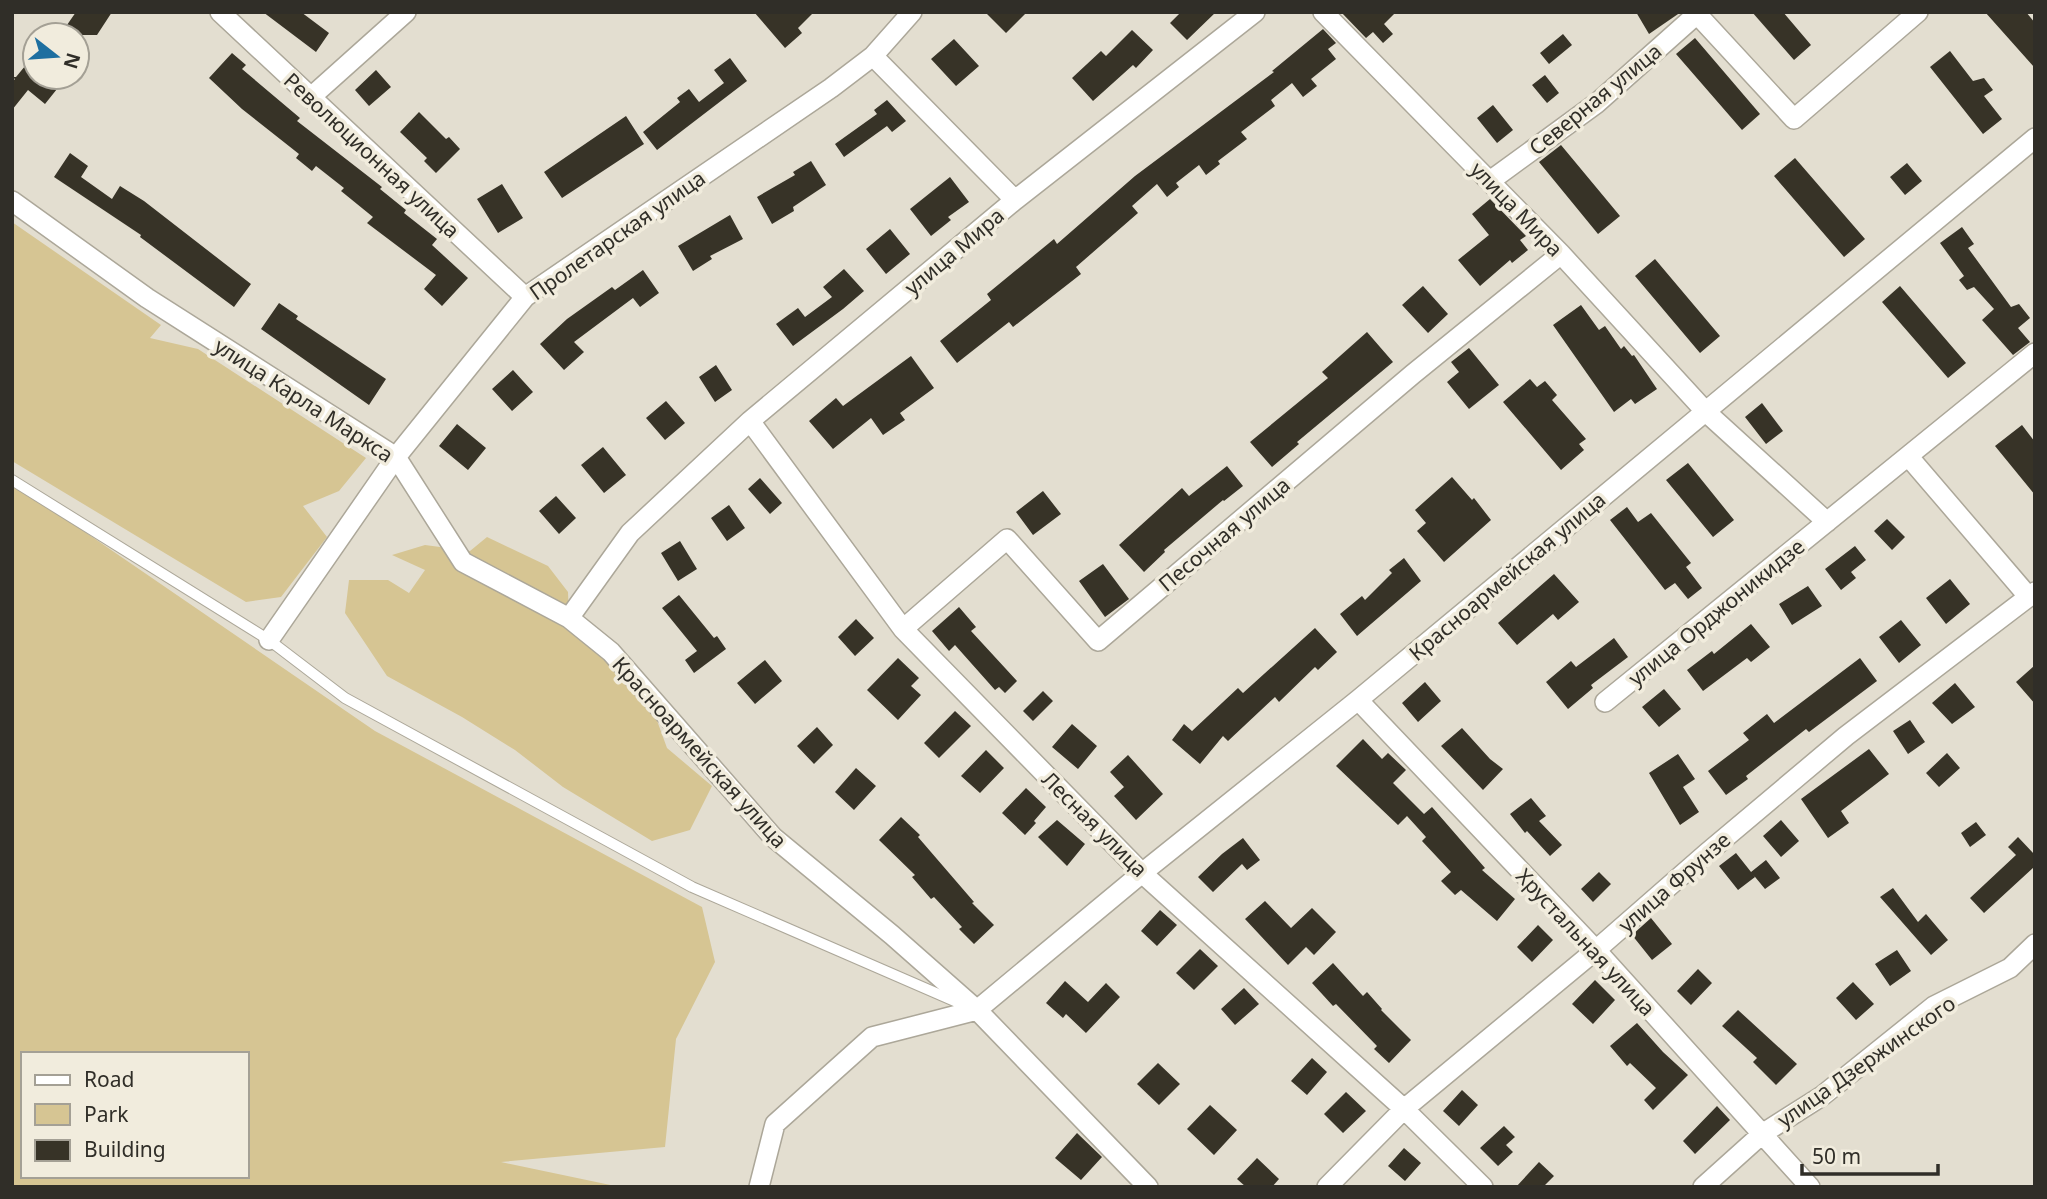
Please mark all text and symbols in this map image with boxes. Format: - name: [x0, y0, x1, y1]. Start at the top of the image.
- north arrow: [21, 21, 91, 91]
- street label: Северная улица: [1523, 37, 1667, 161]
- text: N: [58, 50, 87, 72]
- street label: Революционная улица: [278, 66, 466, 244]
- street label: улица Мира: [1465, 156, 1569, 262]
- street label: Пролетарская улица: [524, 164, 710, 306]
- street label: улица Мира: [898, 201, 1010, 301]
- street label: улица Карла Маркса: [209, 332, 399, 468]
- street label: Песочная улица: [1152, 471, 1296, 597]
- street label: Красноармейская улица: [1403, 485, 1611, 667]
- street label: улица Орджоникидзе: [1622, 532, 1810, 692]
- street label: Красноармейская улица: [607, 650, 793, 854]
- street label: Лесная улица: [1036, 765, 1154, 883]
- street label: улица Фрунзе: [1612, 826, 1736, 938]
- street label: Хрустальная улица: [1510, 862, 1662, 1022]
- street label: улица Дзержинского: [1771, 989, 1961, 1133]
- legend: [21, 1052, 248, 1178]
- text: Road: [84, 1065, 134, 1093]
- text: Park: [84, 1100, 129, 1128]
- scale bar: [1802, 1132, 1938, 1176]
- text: Building: [84, 1135, 166, 1163]
- text: 50 m: [1812, 1142, 1861, 1170]

